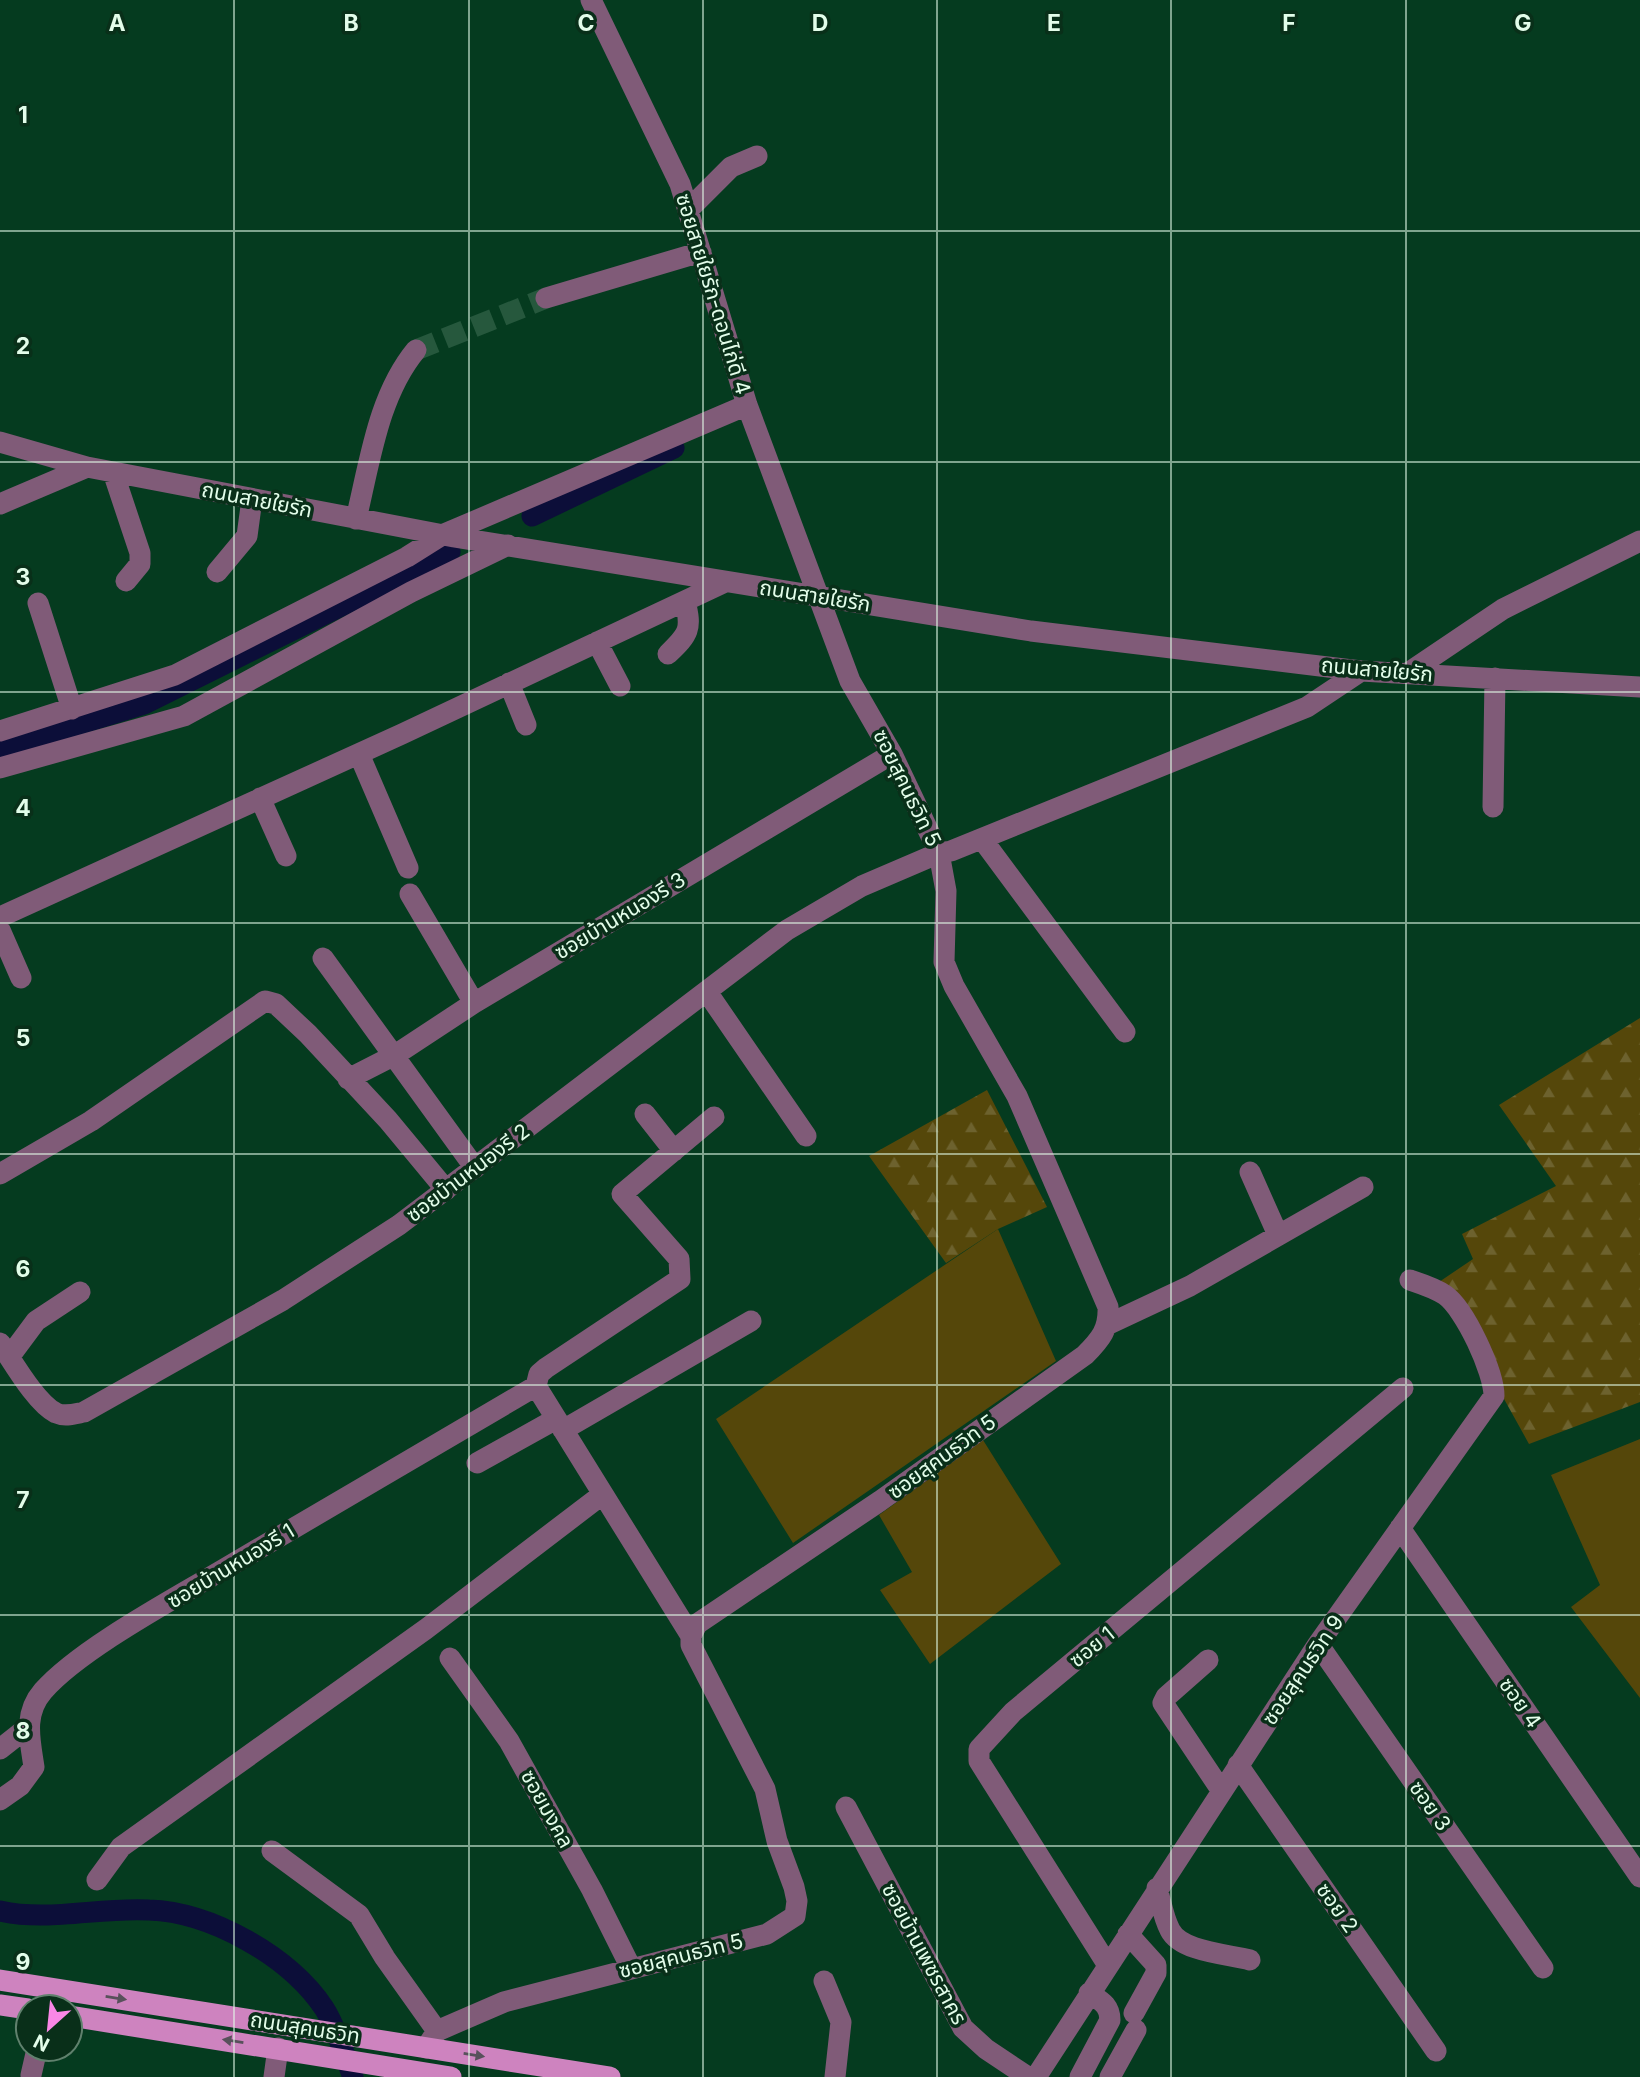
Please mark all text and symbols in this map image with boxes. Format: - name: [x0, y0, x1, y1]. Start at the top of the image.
- text: A: [108, 9, 126, 37]
- text: B: [343, 9, 359, 37]
- text: C: [577, 9, 595, 37]
- text: D: [812, 9, 828, 37]
- text: E: [1047, 9, 1061, 37]
- text: F: [1282, 9, 1296, 37]
- text: G: [1514, 9, 1532, 37]
- text: 1: [18, 101, 28, 129]
- street label: ซอยสายใยรัก-ดอนไก่ดี 4: [671, 190, 756, 397]
- text: 2: [16, 332, 30, 360]
- street label: ถนนสายใยรัก: [200, 477, 315, 522]
- text: 3: [16, 563, 30, 591]
- street label: ถนนสายใยรัก: [758, 574, 872, 617]
- street label: ถนนสายใยรัก: [1320, 652, 1434, 687]
- street label: ซอยสุคนธวิท 5: [867, 725, 947, 851]
- text: 4: [15, 794, 31, 822]
- street label: ซอยบ้านหนองรี 3: [550, 867, 690, 964]
- text: 5: [16, 1024, 30, 1052]
- street label: ซอยบ้านหนองรี 2: [401, 1118, 534, 1227]
- text: 6: [16, 1255, 30, 1283]
- street label: ซอยสุคนธวิท 5: [883, 1409, 1001, 1505]
- text: 7: [16, 1486, 30, 1514]
- street label: ซอยบ้านหนองรี 1: [163, 1518, 299, 1613]
- street label: ซอยสุคนธวิท 9: [1257, 1610, 1349, 1730]
- street label: ซอย 1: [1064, 1621, 1119, 1672]
- street label: ซอย 4: [1494, 1673, 1547, 1733]
- text: 8: [16, 1717, 30, 1745]
- street label: ซอยมงคล: [516, 1765, 579, 1852]
- street label: ซอย 3: [1404, 1776, 1456, 1835]
- street label: ซอย 2: [1311, 1878, 1363, 1937]
- street label: ซอยบ้านเพชรสาคร: [877, 1879, 972, 2029]
- street label: ซอยสุคนธวิท 5: [616, 1928, 746, 1984]
- text: 9: [16, 1948, 30, 1976]
- north arrow: [14, 1993, 84, 2063]
- one-way arrow: [105, 1993, 127, 2004]
- street label: ถนนสุคนธวิท: [248, 2006, 362, 2050]
- text: N: [30, 2029, 53, 2056]
- one-way arrow: [222, 2035, 244, 2046]
- one-way arrow: [463, 2050, 485, 2061]

